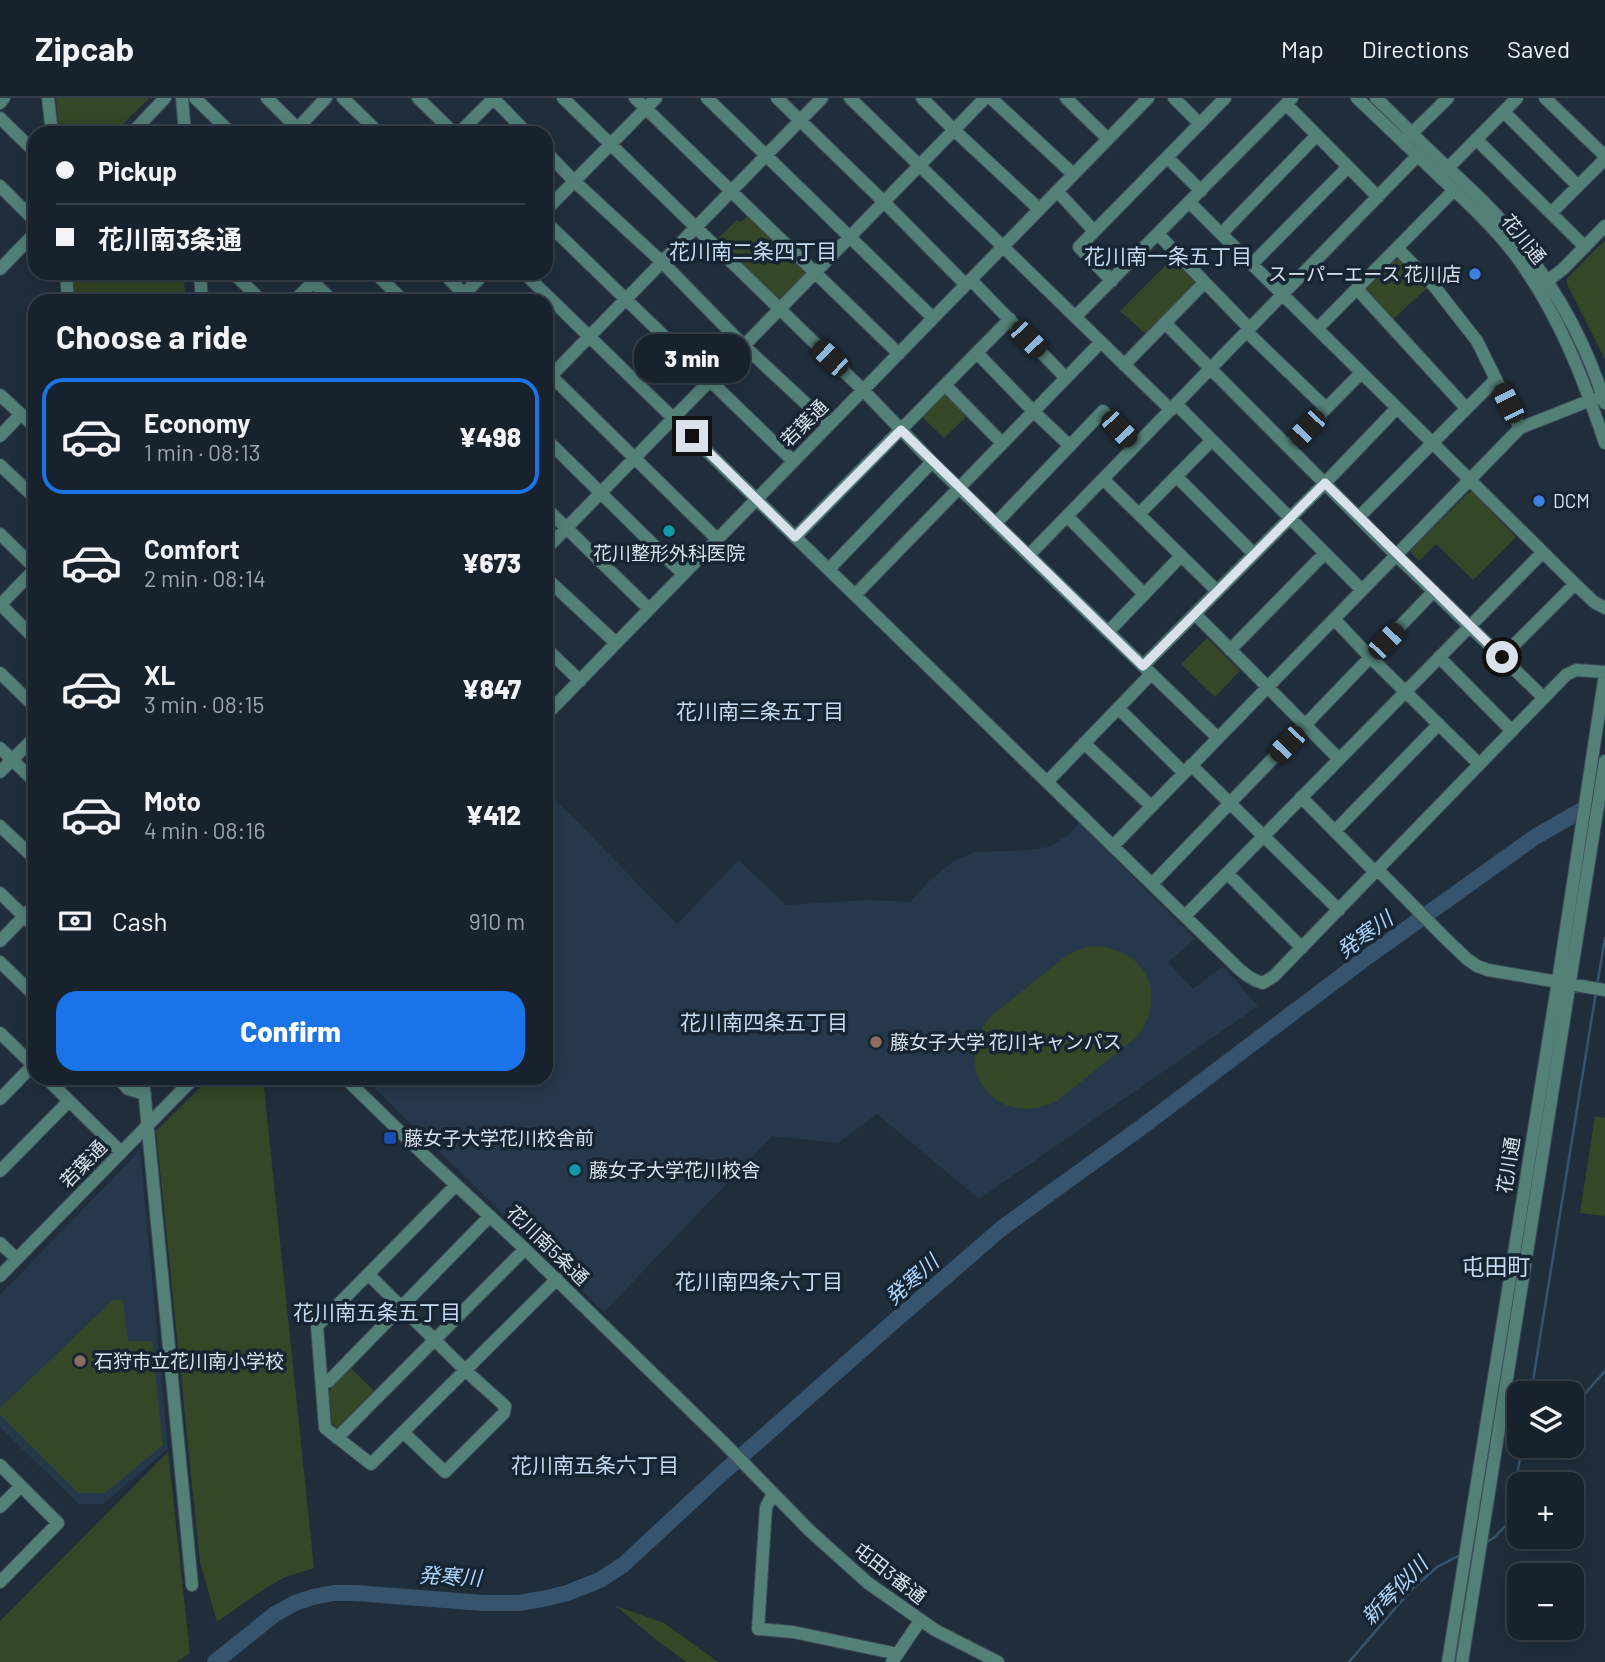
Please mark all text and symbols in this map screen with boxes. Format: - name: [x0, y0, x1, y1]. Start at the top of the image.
- text: Zipcab: [35, 28, 134, 68]
- text: Map: [1281, 34, 1324, 63]
- text: Directions: [1362, 34, 1469, 63]
- text: Saved: [1507, 34, 1570, 63]
- text: Pickup: [98, 155, 177, 186]
- street label: 花川通: [1498, 209, 1551, 268]
- text: 花川南3条通: [98, 223, 242, 254]
- district label: 花川南二条四丁目: [669, 238, 837, 263]
- district label: 花川南一条五丁目: [1084, 243, 1252, 268]
- place label: スーパーエース 花川店: [1268, 262, 1461, 285]
- marker: スーパーエース 花川店: [1467, 266, 1483, 282]
- text: Choose a ride: [56, 317, 248, 355]
- car: [1006, 317, 1051, 361]
- callout: 3 min: [634, 334, 750, 384]
- car: [808, 336, 853, 380]
- text: 3 min: [664, 344, 720, 372]
- car: [1490, 380, 1527, 426]
- street label: 若葉通: [775, 394, 832, 451]
- icon: car: [60, 405, 123, 468]
- car: [1097, 406, 1142, 452]
- car: [1285, 406, 1330, 450]
- text: Economy: [144, 407, 250, 438]
- route end: [676, 420, 708, 452]
- text: ¥498: [459, 421, 521, 452]
- text: 1 min · 08:13: [144, 438, 261, 466]
- place label: DCM: [1553, 489, 1590, 512]
- marker: DCM: [1531, 493, 1547, 509]
- marker: 花川整形外科医院: [661, 523, 677, 539]
- icon: car: [60, 531, 123, 594]
- text: Comfort: [144, 533, 240, 564]
- place label: 花川整形外科医院: [593, 541, 745, 564]
- text: ¥673: [462, 547, 521, 578]
- text: 2 min · 08:14: [144, 564, 266, 592]
- car: [1364, 619, 1409, 663]
- route start: [1486, 641, 1518, 673]
- icon: car: [60, 657, 123, 720]
- text: XL: [144, 659, 175, 690]
- text: ¥847: [462, 673, 521, 704]
- text: 3 min · 08:15: [144, 690, 264, 718]
- district label: 花川南三条五丁目: [676, 698, 844, 723]
- car: [1265, 722, 1310, 766]
- icon: car: [60, 783, 123, 846]
- text: Moto: [144, 785, 201, 816]
- text: ¥412: [465, 799, 521, 830]
- text: 4 min · 08:16: [144, 816, 265, 844]
- icon: cash: [56, 902, 94, 940]
- water label: 発寒川: [1331, 904, 1399, 962]
- text: Cash: [112, 905, 167, 936]
- text: 910 m: [469, 907, 525, 935]
- button: Confirm: [56, 991, 525, 1071]
- district label: 花川南四条五丁目: [680, 1009, 848, 1034]
- place label: 藤女子大学 花川キャンパス: [890, 1030, 1122, 1053]
- marker: 藤女子大学 花川キャンパス: [868, 1034, 884, 1050]
- place label: 藤女子大学花川校舎前: [404, 1126, 594, 1149]
- marker: 藤女子大学花川校舎前: [382, 1130, 398, 1146]
- street label: 若葉通: [55, 1135, 111, 1192]
- street label: 花川通: [1492, 1135, 1523, 1195]
- place label: 藤女子大学花川校舎: [589, 1158, 760, 1181]
- marker: 藤女子大学花川校舎: [567, 1162, 583, 1178]
- street label: 花川南5条通: [503, 1200, 594, 1289]
- water label: 発寒川: [879, 1247, 944, 1309]
- district label: 屯田町: [1462, 1252, 1531, 1280]
- district label: 花川南四条六丁目: [675, 1268, 843, 1293]
- district label: 花川南五条五丁目: [293, 1299, 461, 1324]
- place label: 石狩市立花川南小学校: [94, 1349, 284, 1372]
- marker: 石狩市立花川南小学校: [72, 1353, 88, 1369]
- map controls: [1507, 1381, 1584, 1640]
- button: layers: [1507, 1381, 1584, 1458]
- district label: 花川南五条六丁目: [511, 1452, 679, 1477]
- button: +: [1507, 1472, 1584, 1549]
- street label: 屯田3番通: [849, 1537, 931, 1608]
- water label: 新琴似川: [1356, 1550, 1433, 1629]
- water label: 発寒川: [418, 1561, 484, 1590]
- button: −: [1507, 1563, 1584, 1640]

